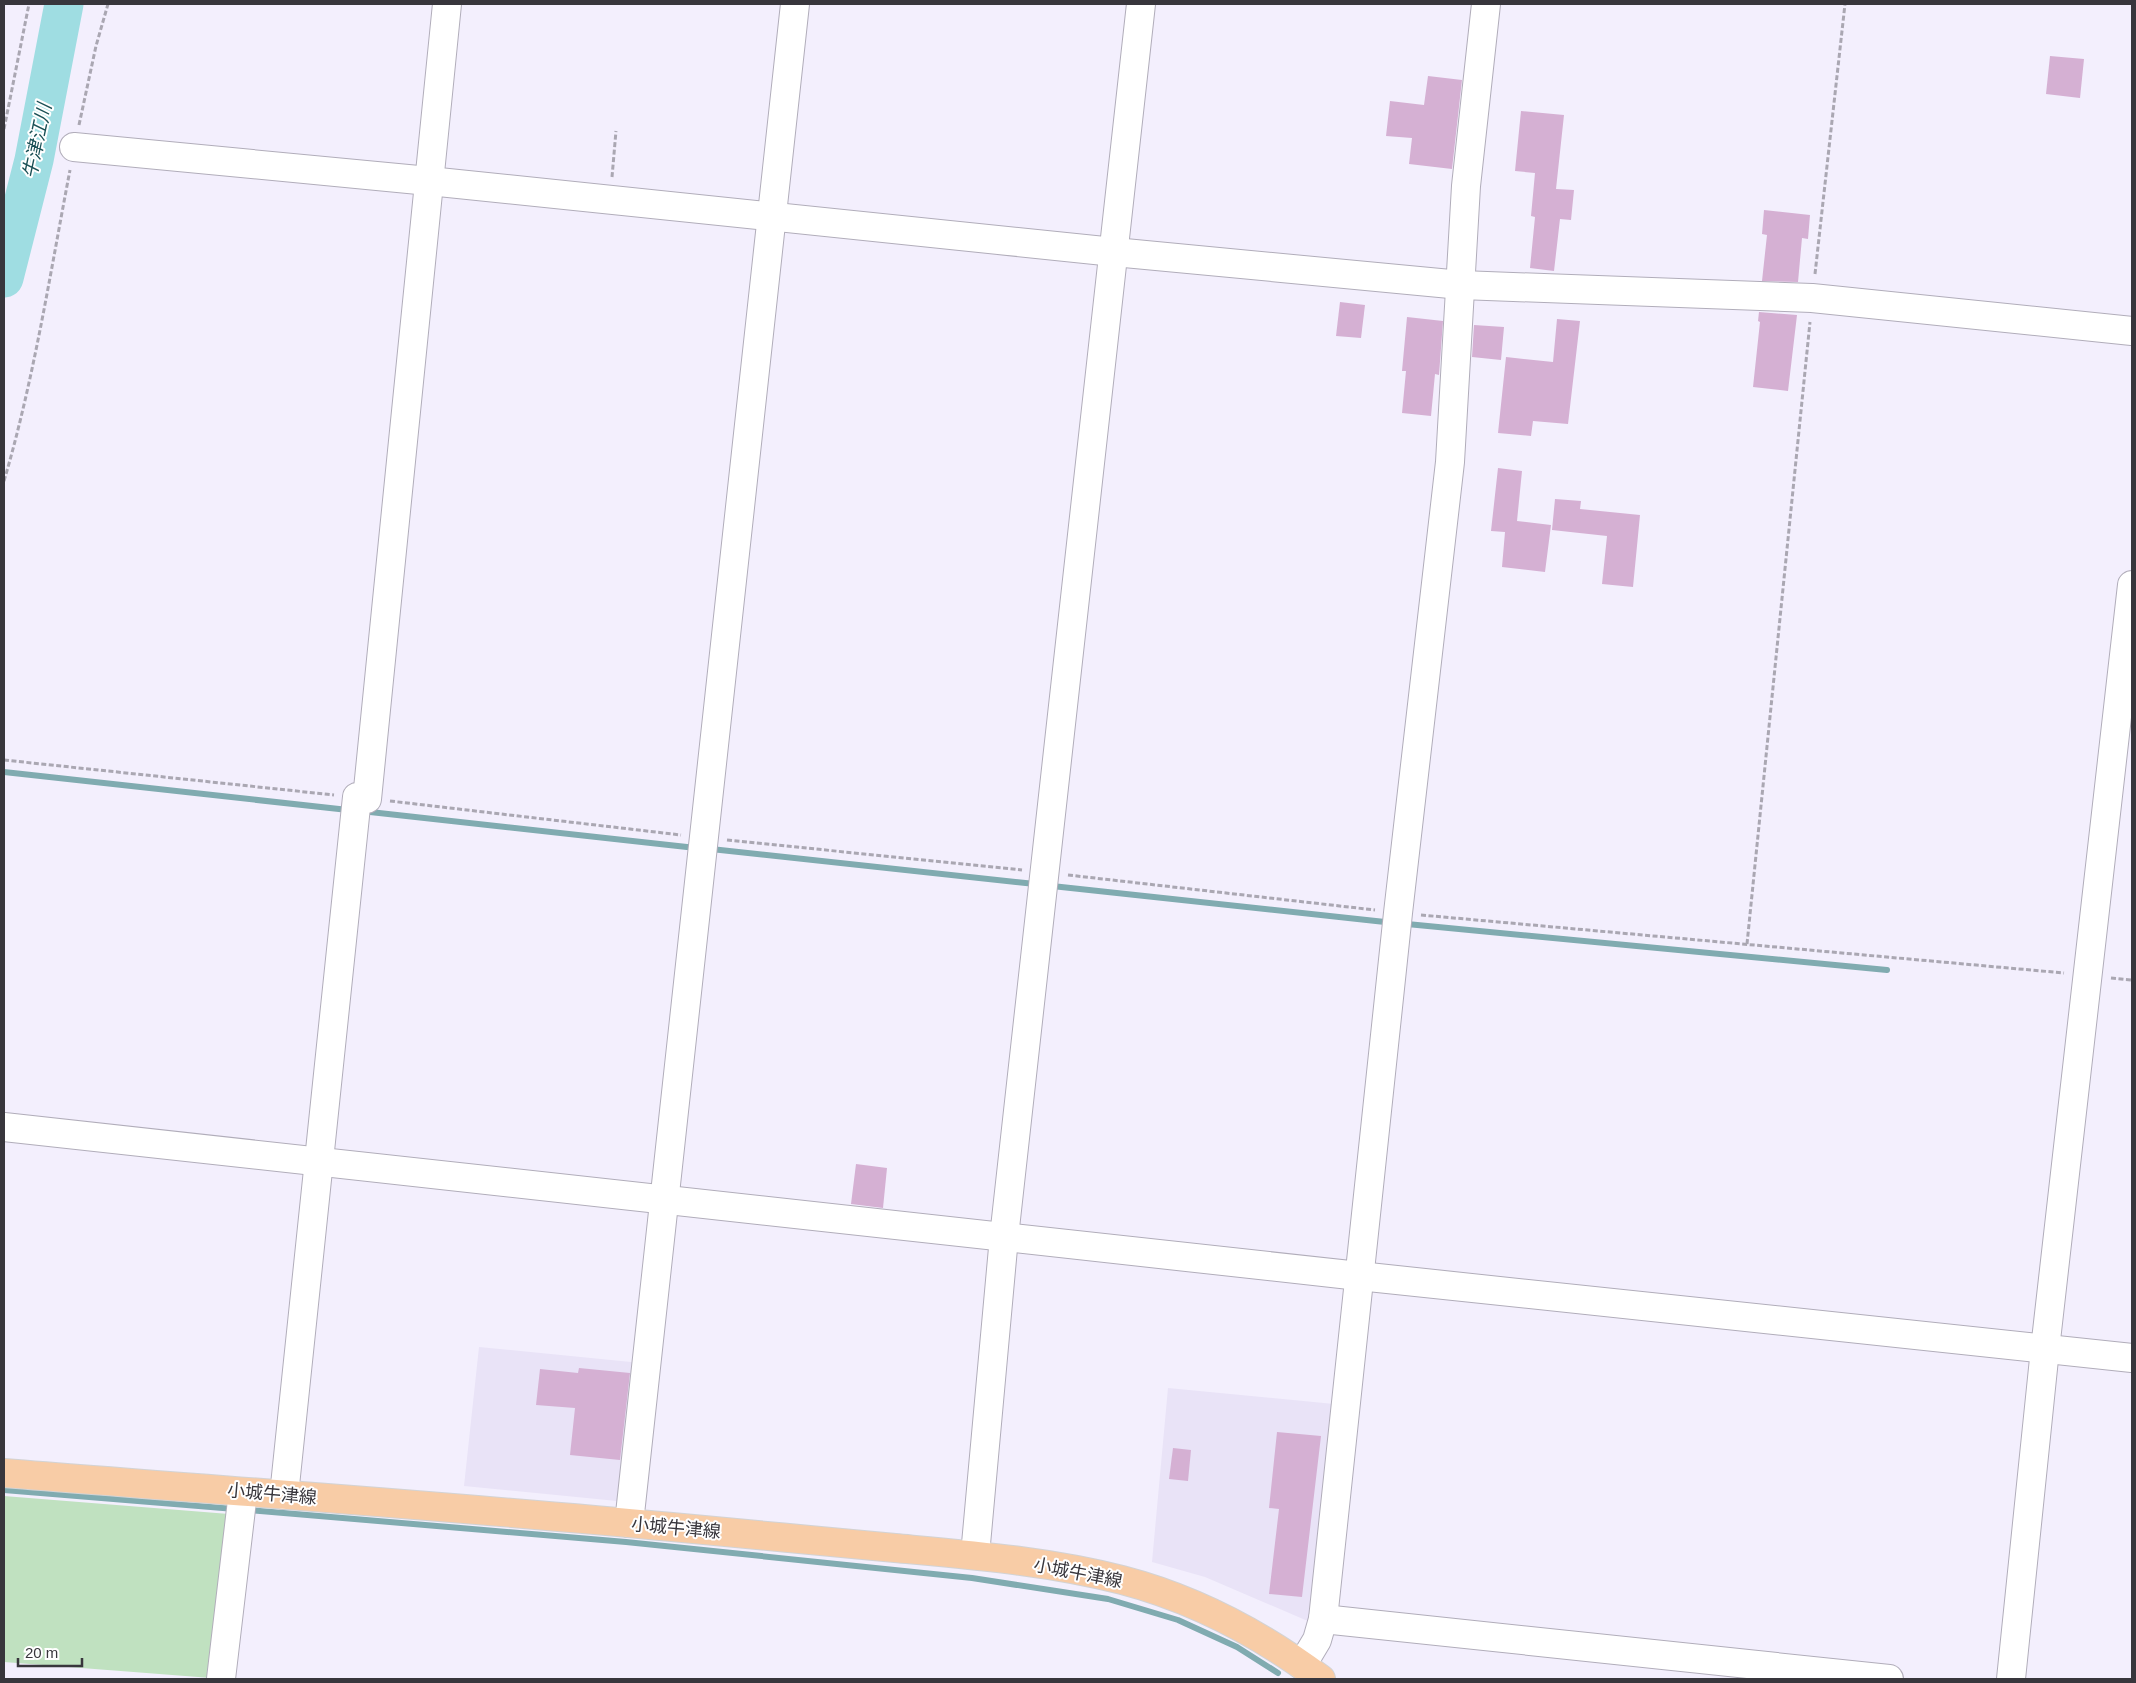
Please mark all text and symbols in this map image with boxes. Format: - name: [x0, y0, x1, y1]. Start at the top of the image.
- water label: 牛津江川: [19, 100, 56, 180]
- street label: 小城牛津線: [226, 1480, 318, 1508]
- street label: 小城牛津線: [630, 1514, 722, 1542]
- street label: 小城牛津線: [1032, 1555, 1124, 1591]
- scale bar: [18, 1636, 81, 1668]
- text: 20 m: [25, 1644, 58, 1661]

